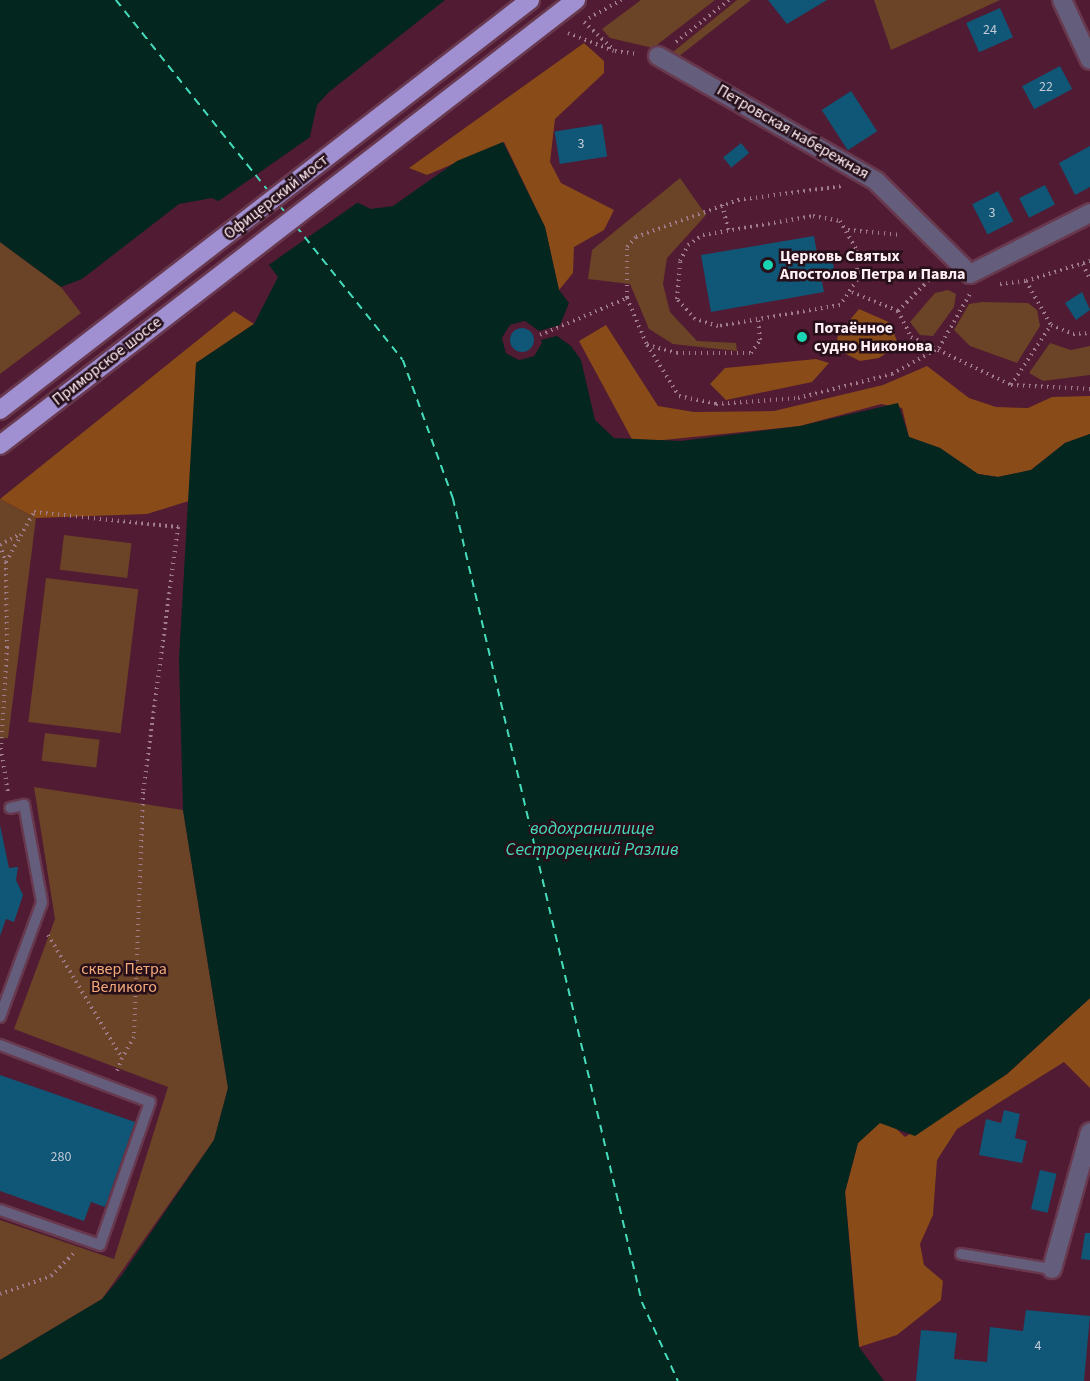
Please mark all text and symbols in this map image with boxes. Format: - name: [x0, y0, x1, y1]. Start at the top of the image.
- house number: 24: [983, 22, 997, 38]
- house number: 22: [1039, 79, 1053, 95]
- street label: Петровская набережная: [714, 81, 872, 183]
- house number: 3: [578, 136, 584, 152]
- street label: Офицерский мост: [220, 150, 332, 244]
- house number: 3: [989, 205, 995, 221]
- place label: Церковь Святых Апостолов Петра и Павла: [780, 246, 966, 284]
- marker: Церковь Святых Апостолов Петра и Павла: [761, 258, 775, 272]
- street label: Приморское шоссе: [49, 312, 165, 410]
- place label: Потаённое судно Никонова: [814, 318, 933, 356]
- marker: Потаённое судно Никонова: [795, 330, 809, 344]
- water label: водохранилище Сестрорецкий Разлив: [506, 819, 678, 862]
- park label: сквер Петра Великого: [81, 959, 167, 997]
- house number: 280: [51, 1149, 71, 1165]
- house number: 4: [1035, 1338, 1041, 1354]

